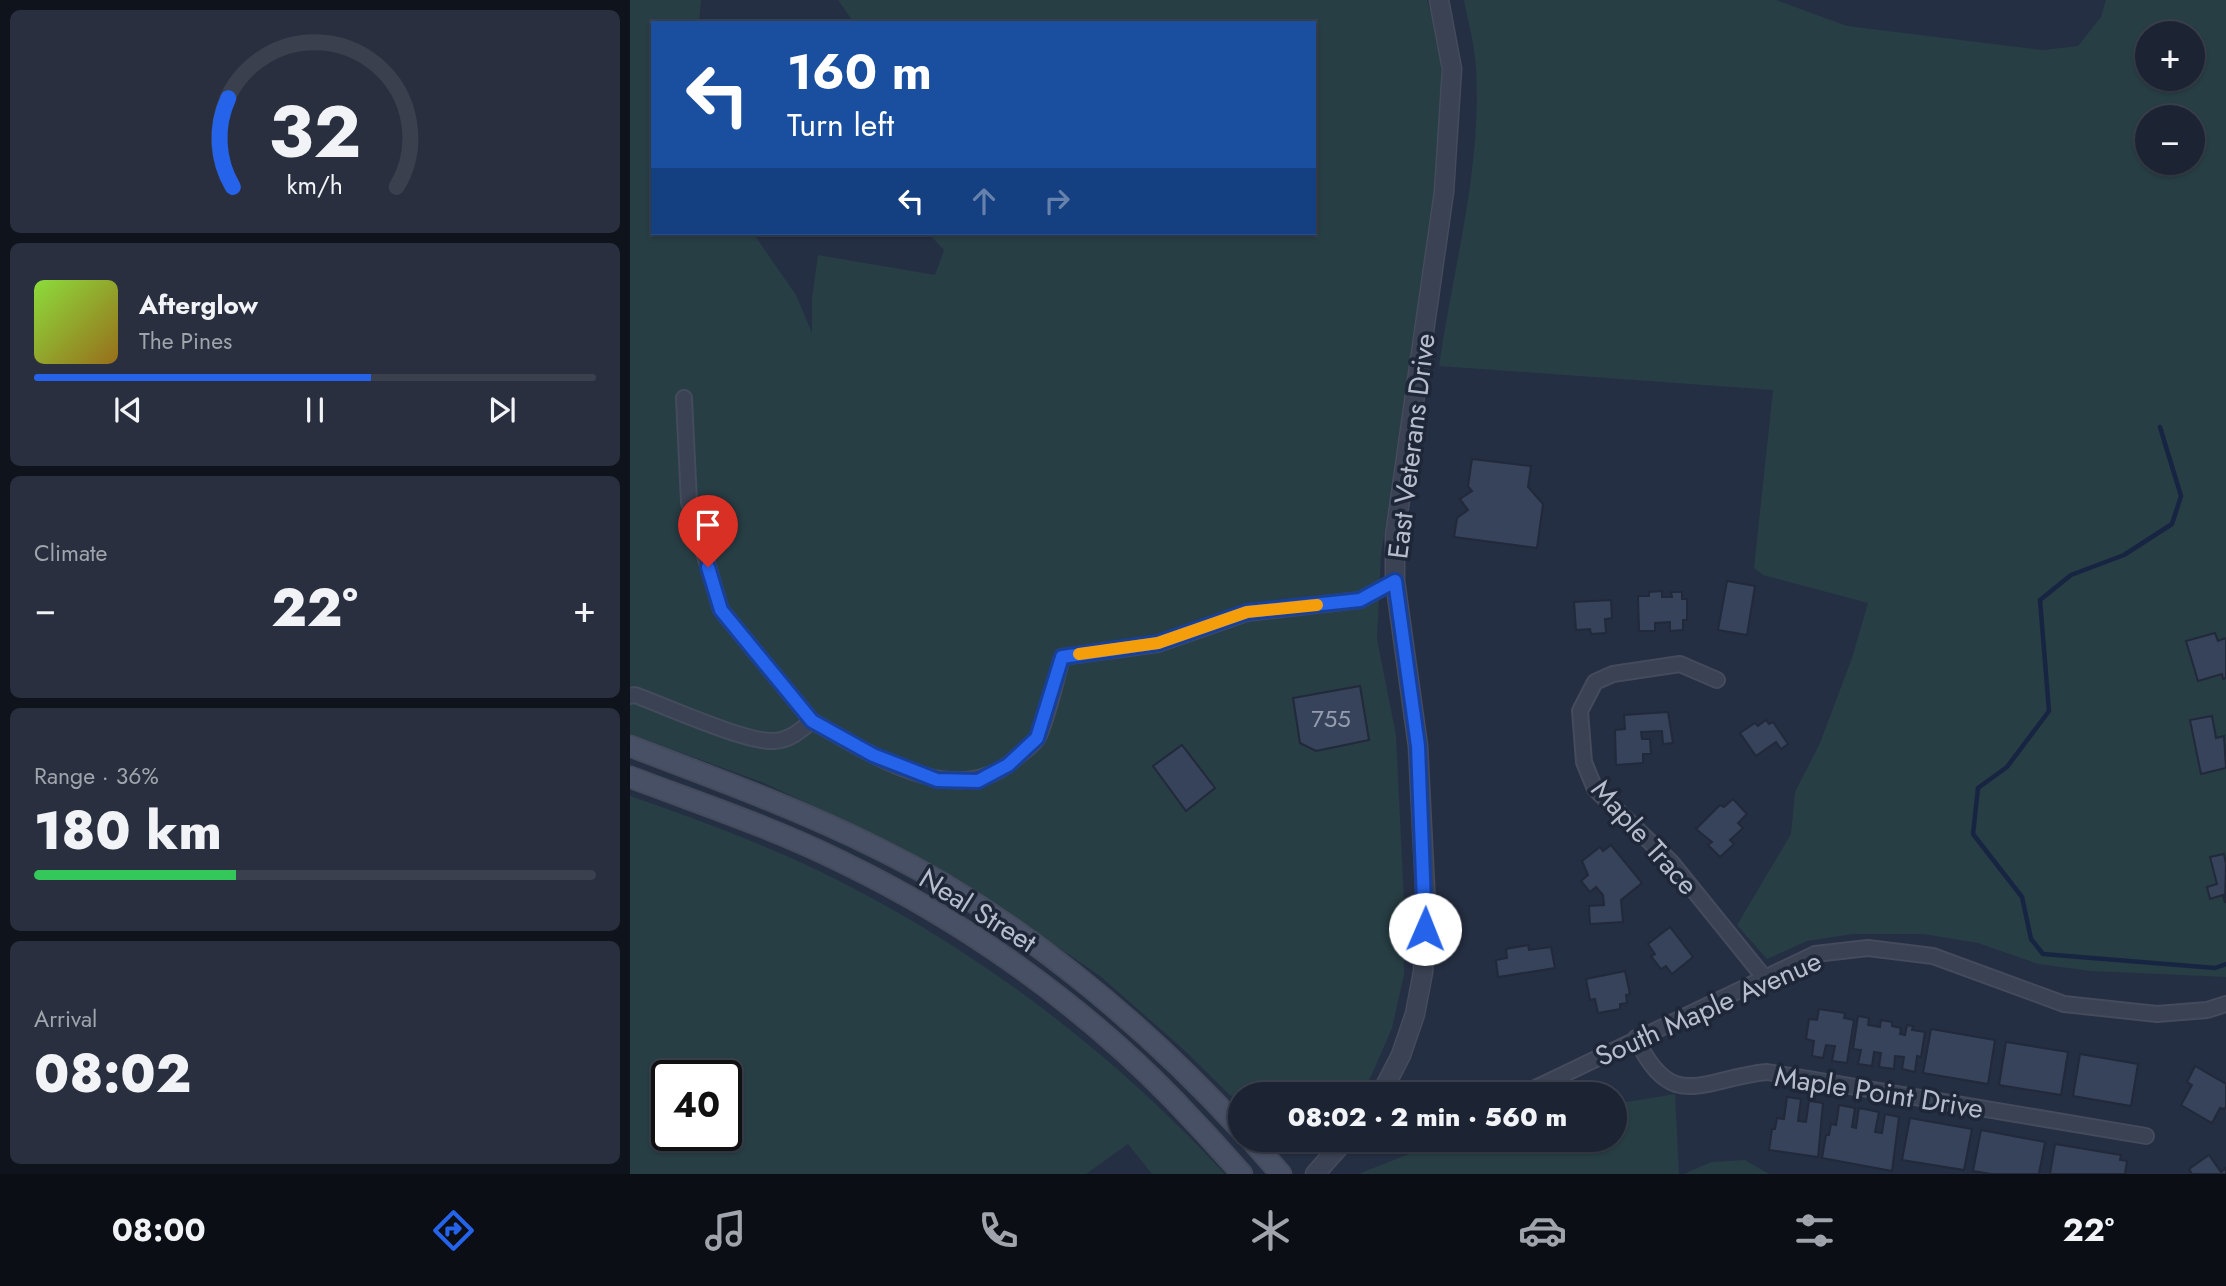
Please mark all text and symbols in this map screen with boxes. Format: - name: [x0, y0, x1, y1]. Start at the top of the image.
- map controls: [2135, 21, 2205, 175]
- button: +: [2135, 21, 2205, 91]
- text: 160 m: [787, 37, 932, 107]
- icon: left: [672, 49, 763, 140]
- text: 32: [269, 80, 361, 185]
- text: Turn left: [787, 102, 894, 148]
- button: −: [2135, 105, 2205, 175]
- text: km/h: [287, 167, 343, 203]
- icon: left: [892, 182, 930, 220]
- icon: ahead: [965, 182, 1003, 220]
- icon: right: [1038, 182, 1076, 220]
- text: Afterglow: [139, 286, 258, 324]
- text: The Pines: [139, 324, 232, 358]
- street label: East Veterans Drive: [1377, 331, 1446, 561]
- icon: previous: [109, 391, 147, 429]
- icon: pause: [296, 391, 334, 429]
- icon: next: [483, 391, 521, 429]
- pin: [678, 495, 738, 567]
- icon: arrive: [689, 506, 727, 544]
- text: Climate: [34, 536, 107, 570]
- text: 22°: [271, 570, 358, 646]
- text: −: [34, 581, 56, 636]
- text: +: [573, 581, 596, 636]
- house number: 755: [1311, 701, 1351, 736]
- text: Range · 36%: [34, 759, 159, 793]
- street label: Maple Trace: [1582, 770, 1708, 904]
- text: 180 km: [34, 793, 222, 869]
- street label: Neal Street: [911, 858, 1044, 963]
- position arrow: [1388, 892, 1462, 966]
- street label: South Maple Avenue: [1589, 940, 1828, 1077]
- text: Arrival: [34, 1002, 97, 1036]
- text: 08:02: [34, 1036, 191, 1112]
- street label: Maple Point Drive: [1772, 1056, 1986, 1129]
- speed limit sign: 40: [651, 1060, 742, 1151]
- text: 08:02 · 2 min · 560 m: [1288, 1098, 1567, 1136]
- icon: directions: [429, 1206, 478, 1255]
- icon: music: [701, 1206, 750, 1255]
- icon: phone: [974, 1206, 1023, 1255]
- icon: climate: [1246, 1206, 1295, 1255]
- icon: car: [1518, 1206, 1567, 1255]
- icon: filters: [1790, 1206, 1839, 1255]
- text: 08:00: [112, 1207, 206, 1253]
- text: 22°: [2063, 1207, 2114, 1253]

